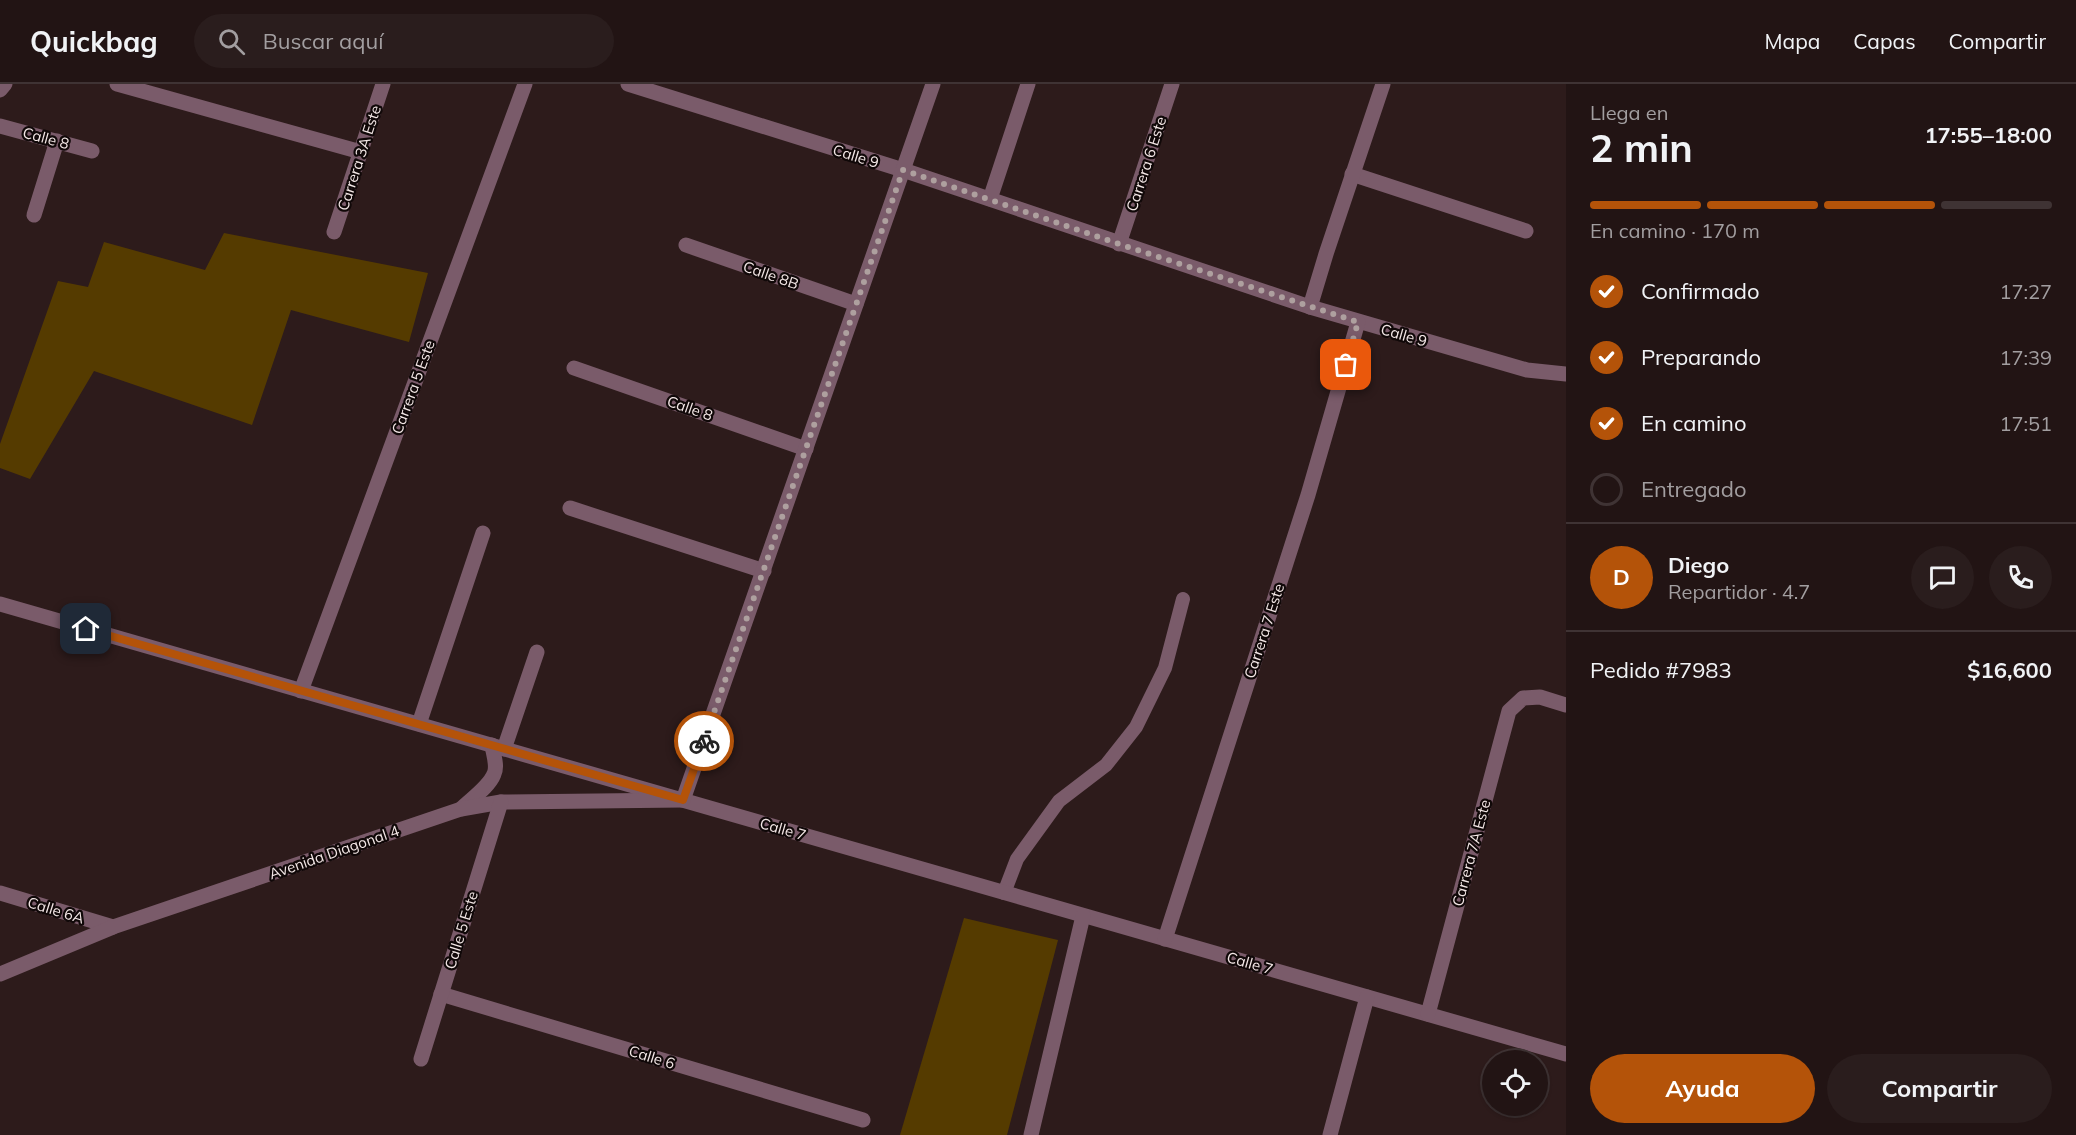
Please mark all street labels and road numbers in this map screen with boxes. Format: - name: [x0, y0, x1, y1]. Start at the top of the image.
- street label: Carrera 3A Este: [333, 103, 385, 213]
- street label: Carrera 6 Este: [1122, 114, 1170, 214]
- street label: Calle 8: [21, 123, 71, 153]
- street label: Calle 9: [831, 140, 881, 172]
- street label: Calle 8B: [741, 257, 801, 293]
- street label: Calle 9: [1379, 319, 1429, 351]
- street label: Carrera 5 Este: [387, 337, 439, 437]
- street label: Calle 8: [665, 391, 715, 425]
- street label: Carrera 7 Este: [1240, 581, 1288, 681]
- street label: Carrera 7A Este: [1448, 798, 1494, 908]
- street label: Calle 7: [758, 813, 808, 845]
- street label: Avenida Diagonal 4: [266, 821, 402, 883]
- street label: Calle 5 Este: [440, 889, 482, 971]
- street label: Calle 6A: [25, 892, 87, 928]
- street label: Calle 7: [1225, 947, 1275, 979]
- street label: Calle 6: [627, 1041, 677, 1073]

